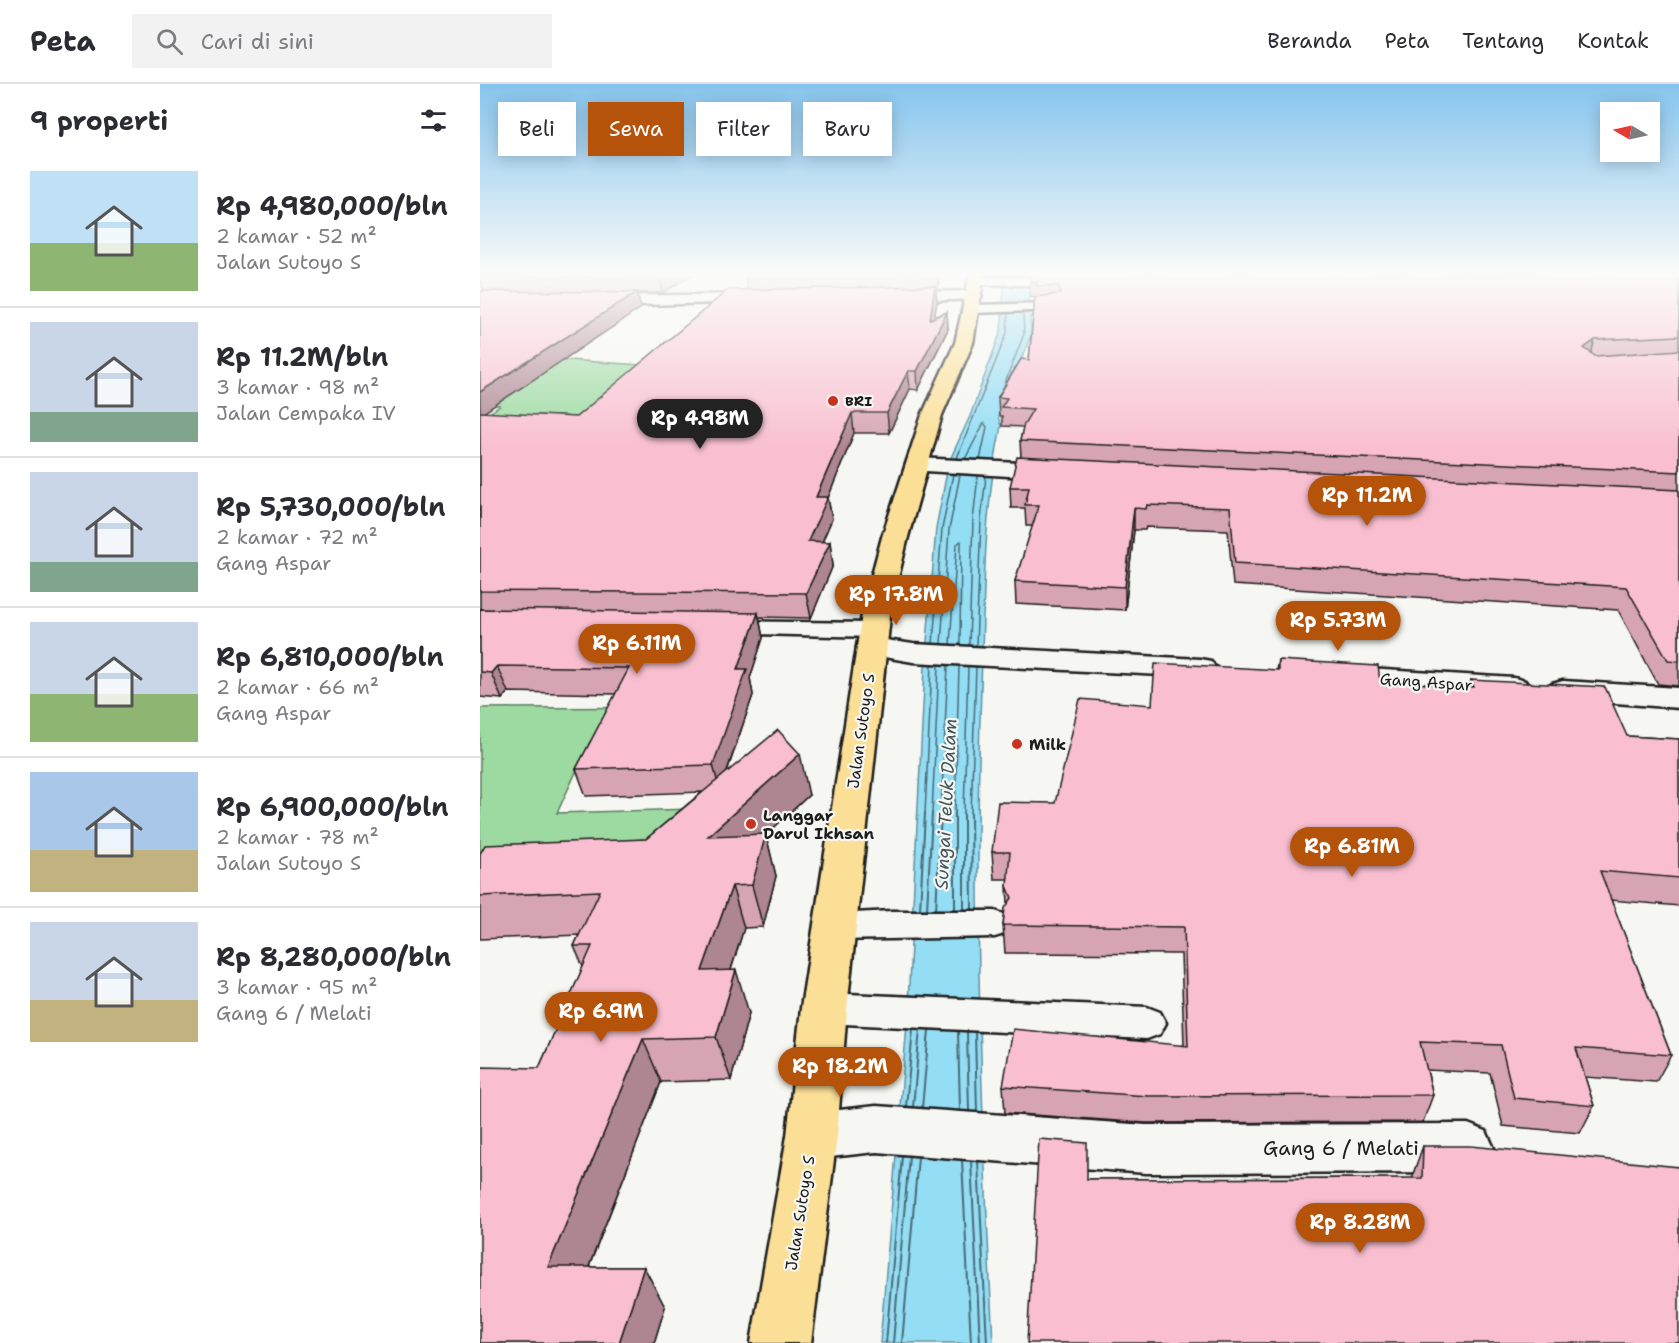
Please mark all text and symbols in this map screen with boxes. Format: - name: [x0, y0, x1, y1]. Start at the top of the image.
- search box: [132, 14, 552, 68]
- text: Peta: [30, 22, 96, 60]
- icon: search: [153, 25, 186, 58]
- text: Cari di sini: [201, 27, 314, 56]
- text: Beranda: [1267, 27, 1352, 55]
- text: Peta: [1385, 27, 1429, 55]
- text: Tentang: [1462, 27, 1544, 55]
- text: Kontak: [1577, 27, 1649, 55]
- chip: Beli: [498, 102, 576, 156]
- chip: Sewa: [588, 102, 684, 156]
- chip: Filter: [696, 102, 791, 156]
- chip: Baru: [803, 102, 892, 156]
- north arrow: [1600, 102, 1660, 162]
- map controls: [1600, 102, 1660, 162]
- text: 9 properti: [30, 103, 168, 138]
- icon: filters: [417, 104, 450, 137]
- text: Rp 4,980,000/bln: [216, 188, 448, 223]
- icon: home: [78, 195, 150, 267]
- text: 2 kamar · 52 m²: [216, 223, 377, 249]
- text: Jalan Sutoyo S: [216, 249, 361, 275]
- text: Rp 11.2M/bln: [216, 339, 388, 374]
- icon: home: [78, 346, 150, 418]
- text: 3 kamar · 98 m²: [216, 374, 379, 400]
- place label: BRI: [845, 392, 872, 410]
- marker: BRI: [826, 394, 840, 408]
- pin: Rp 4.98M: [638, 399, 762, 450]
- text: Jalan Cempaka IV: [216, 400, 396, 426]
- text: Rp 4.98M: [651, 405, 749, 431]
- pin: Rp 11.2M: [1305, 476, 1429, 527]
- text: Rp 11.2M: [1322, 482, 1412, 508]
- text: Rp 5,730,000/bln: [216, 489, 446, 524]
- icon: home: [78, 496, 150, 568]
- text: 2 kamar · 72 m²: [216, 524, 378, 550]
- text: Gang Aspar: [216, 550, 332, 576]
- pin: Rp 17.8M: [834, 575, 958, 626]
- text: Rp 17.8M: [849, 581, 943, 607]
- pin: Rp 5.73M: [1276, 601, 1400, 652]
- text: Rp 5.73M: [1290, 607, 1386, 633]
- pin: Rp 6.11M: [575, 624, 699, 675]
- text: Rp 6.11M: [592, 630, 682, 656]
- text: Rp 6,810,000/bln: [216, 639, 444, 674]
- icon: home: [78, 646, 150, 718]
- street label: Gang Aspar: [1379, 668, 1473, 696]
- street label: Jalan Sutoyo S: [843, 672, 879, 790]
- text: 2 kamar · 66 m²: [216, 674, 379, 700]
- text: Gang Aspar: [216, 700, 332, 726]
- water label: Sungai Teluk Dalam: [930, 718, 962, 890]
- place label: Milk: [1029, 734, 1066, 755]
- marker: Milk: [1010, 737, 1024, 751]
- text: Rp 6,900,000/bln: [216, 789, 448, 824]
- icon: home: [78, 796, 150, 868]
- place label: Langgar Darul Ikhsan: [763, 805, 874, 844]
- marker: Langgar Darul Ikhsan: [744, 817, 758, 831]
- text: 2 kamar · 78 m²: [216, 824, 379, 850]
- pin: Rp 6.81M: [1290, 827, 1414, 878]
- text: Rp 6.81M: [1304, 833, 1400, 859]
- text: Jalan Sutoyo S: [216, 850, 361, 876]
- text: Rp 8,280,000/bln: [216, 939, 451, 974]
- icon: home: [78, 946, 150, 1018]
- text: 3 kamar · 95 m²: [216, 974, 377, 1000]
- pin: Rp 6.9M: [546, 992, 656, 1043]
- text: Rp 6.9M: [559, 998, 643, 1024]
- text: Gang 6 / Melati: [216, 1000, 372, 1026]
- pin: Rp 18.2M: [778, 1047, 902, 1098]
- text: Rp 18.2M: [792, 1053, 888, 1079]
- street label: Gang 6 / Melati: [1263, 1135, 1419, 1161]
- street label: Jalan Sutoyo S: [781, 1154, 819, 1272]
- pin: Rp 8.28M: [1298, 1203, 1422, 1254]
- text: Rp 8.28M: [1310, 1209, 1410, 1235]

